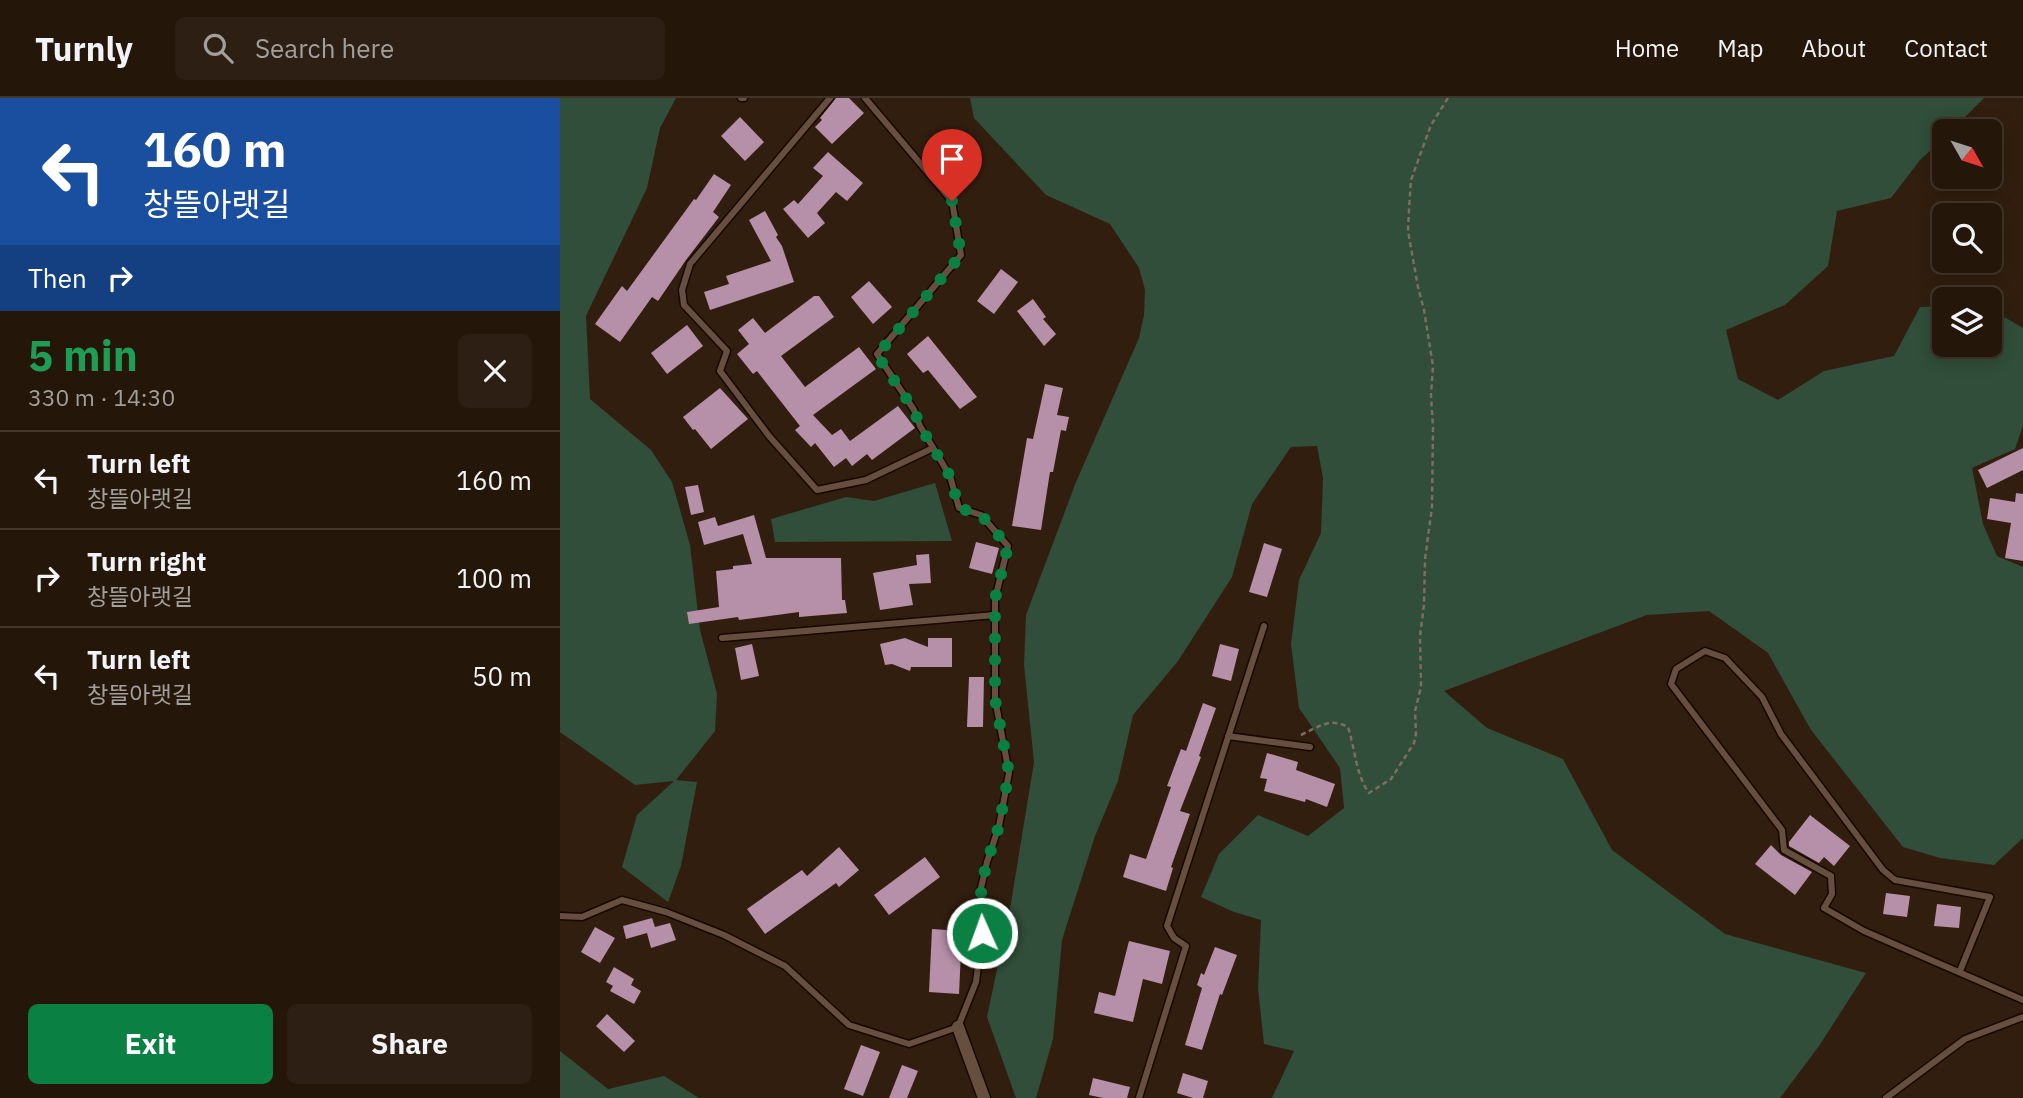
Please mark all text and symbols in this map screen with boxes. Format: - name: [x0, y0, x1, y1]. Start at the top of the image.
- search box: [175, 17, 665, 80]
- text: Turnly: [35, 27, 133, 70]
- icon: search: [199, 29, 237, 67]
- text: Search here: [255, 31, 394, 65]
- text: Home: [1615, 32, 1679, 64]
- text: Map: [1717, 32, 1763, 64]
- text: About: [1801, 32, 1866, 64]
- text: Contact: [1904, 32, 1988, 64]
- text: 160 m: [143, 117, 287, 180]
- north arrow: [1932, 119, 2002, 189]
- map controls: [1932, 119, 2002, 357]
- icon: left: [28, 126, 119, 217]
- pin: [922, 129, 982, 201]
- icon: arrive: [933, 140, 971, 178]
- text: 창뜰아랫길: [143, 183, 290, 225]
- button: search: [1932, 203, 2002, 273]
- icon: right: [101, 259, 139, 297]
- text: Then: [28, 261, 87, 295]
- button: layers: [1932, 287, 2002, 357]
- text: 5 min: [28, 328, 138, 383]
- button: close: [458, 334, 532, 408]
- text: 330 m · 14:30: [28, 382, 175, 412]
- text: Turn left: [87, 446, 190, 480]
- icon: left: [28, 461, 66, 499]
- text: 160 m: [456, 463, 532, 497]
- text: 창뜰아랫길: [87, 483, 193, 513]
- text: Turn right: [87, 544, 206, 578]
- icon: right: [28, 559, 66, 597]
- text: 100 m: [456, 561, 532, 595]
- text: 창뜰아랫길: [87, 581, 193, 611]
- text: Turn left: [87, 642, 190, 676]
- icon: left: [28, 657, 66, 695]
- text: 50 m: [472, 659, 532, 693]
- text: 창뜰아랫길: [87, 679, 193, 709]
- position arrow: [945, 896, 1019, 970]
- button: Exit: [28, 1004, 273, 1084]
- button: Share: [287, 1004, 532, 1084]

